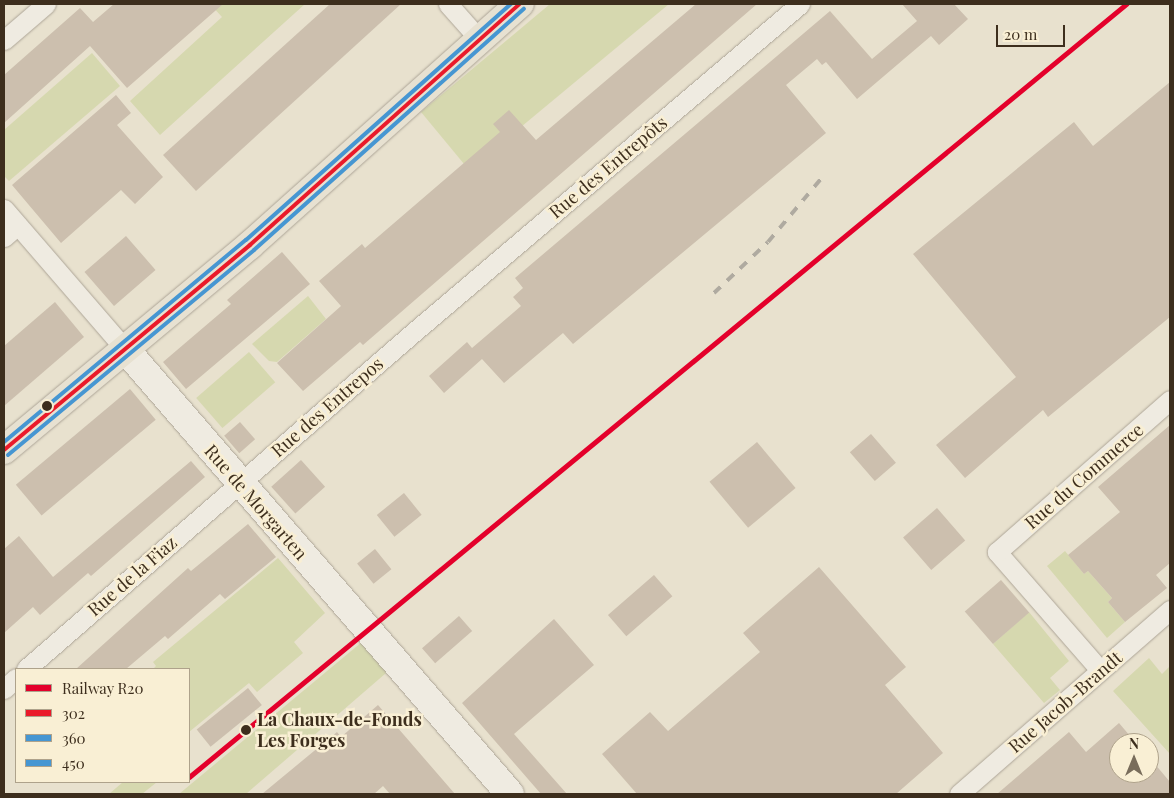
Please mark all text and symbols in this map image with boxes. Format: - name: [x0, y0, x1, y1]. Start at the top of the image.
- scale bar: [999, 15, 1068, 47]
- text: 20 m: [1004, 24, 1037, 44]
- street label: Rue des Entrepôts: [545, 111, 671, 223]
- street label: Rue des Entrepos: [267, 353, 387, 461]
- unlabelled marker: [42, 401, 52, 411]
- street label: Rue du Commerce: [1020, 419, 1148, 533]
- street label: Rue de Morgarten: [200, 440, 312, 564]
- street label: Rue de la Fiaz: [83, 531, 181, 621]
- street label: Rue Jacob-Brandt: [1004, 647, 1126, 757]
- legend: [15, 668, 190, 783]
- text: Railway R20: [62, 678, 144, 698]
- text: 302: [62, 703, 85, 723]
- place label: La Chaux-de-Fonds Les Forges: [257, 709, 422, 752]
- marker: La Chaux-de-Fonds Les Forges: [239, 723, 253, 737]
- text: 360: [62, 728, 86, 748]
- north arrow: [1109, 733, 1159, 783]
- text: N: [1129, 734, 1139, 753]
- text: 450: [62, 753, 85, 773]

